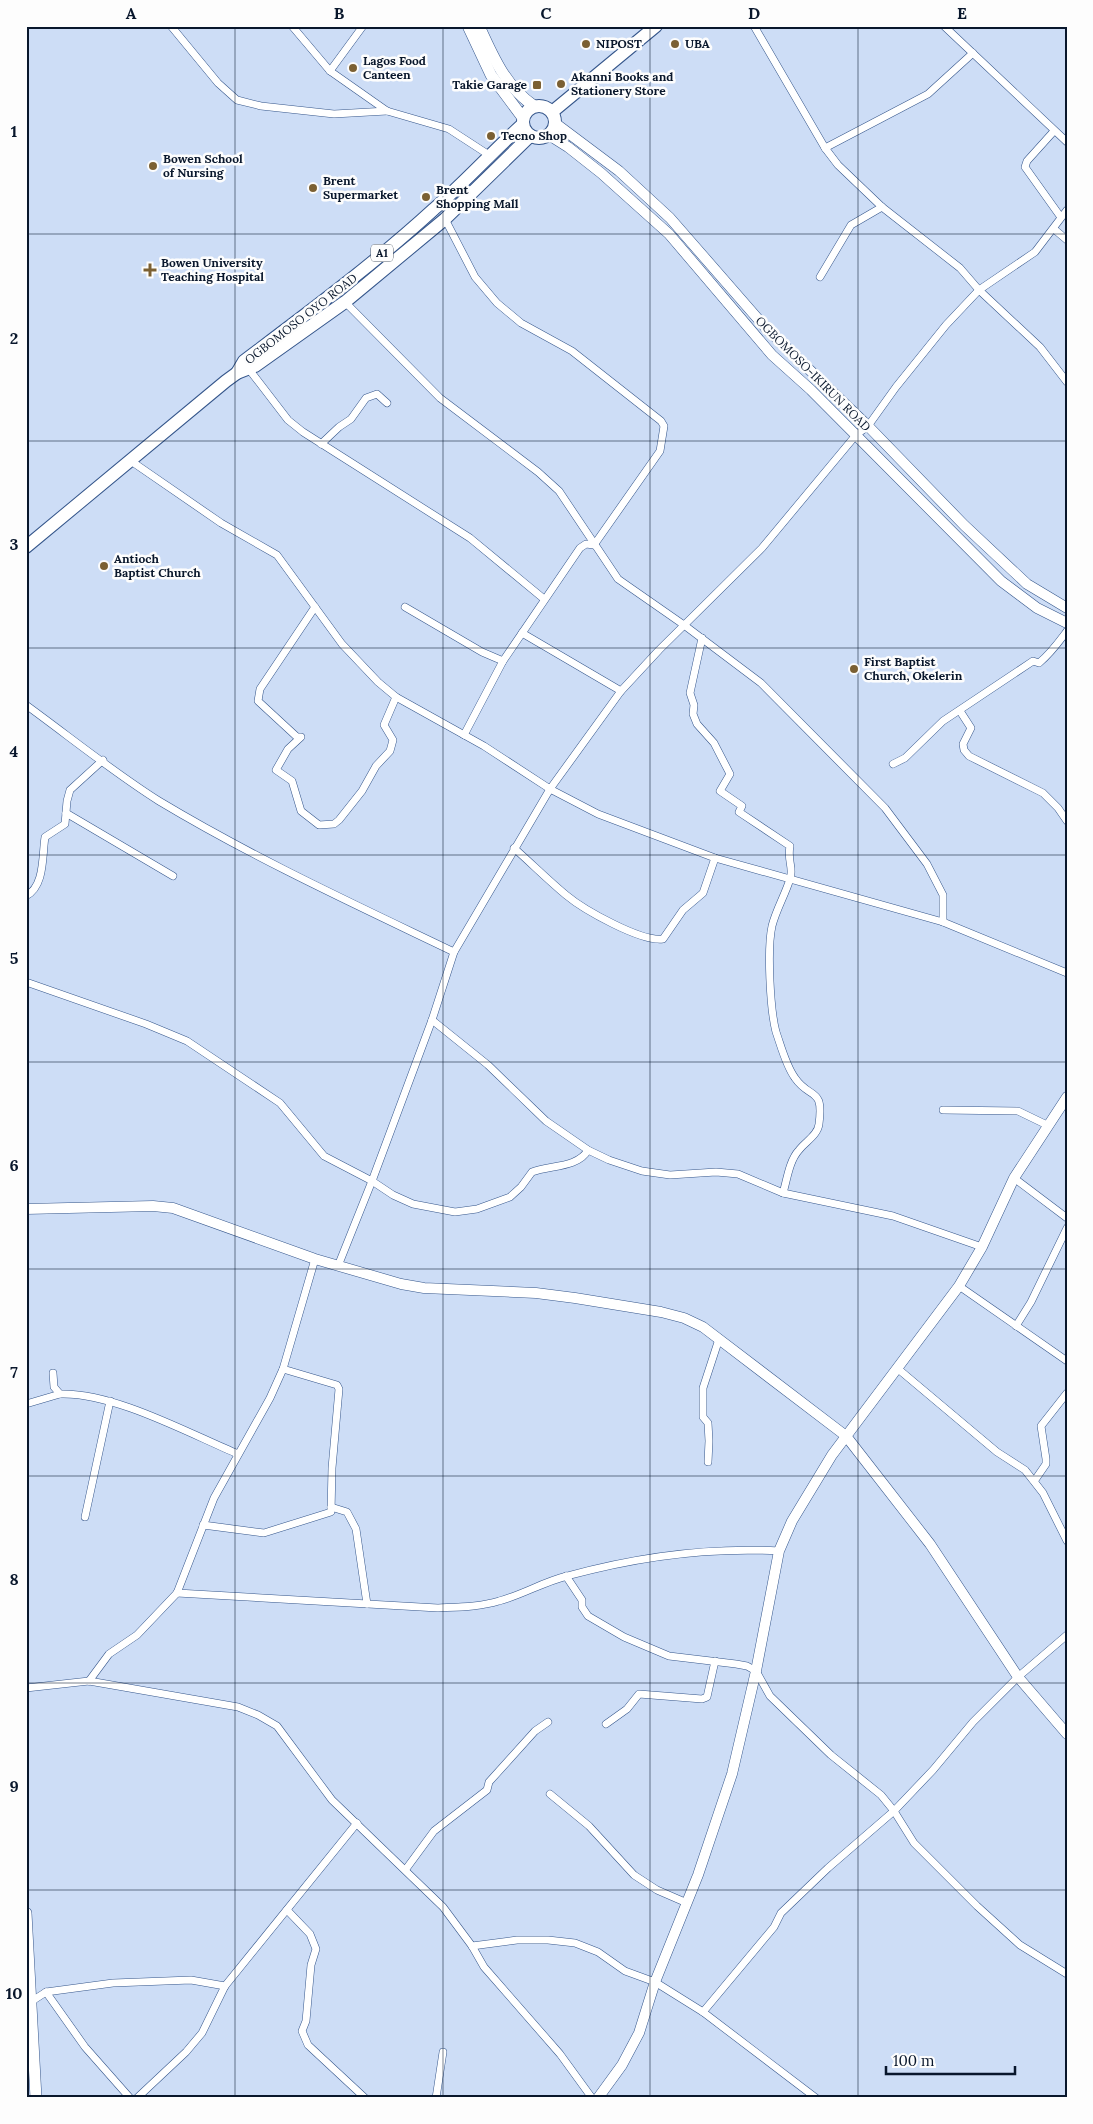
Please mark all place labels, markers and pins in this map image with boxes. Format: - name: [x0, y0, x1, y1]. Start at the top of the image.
- place label: NIPOST: [596, 36, 642, 51]
- place label: UBA: [685, 36, 710, 51]
- marker: NIPOST: [580, 38, 592, 50]
- marker: UBA: [669, 38, 681, 50]
- place label: Lagos Food Canteen: [363, 53, 426, 82]
- marker: Lagos Food Canteen: [347, 62, 359, 74]
- place label: Akanni Books and Stationery Store: [571, 69, 673, 98]
- place label: Takie Garage: [452, 77, 528, 92]
- marker: Akanni Books and Stationery Store: [555, 78, 567, 90]
- marker: Takie Garage: [531, 79, 543, 91]
- place label: Tecno Shop: [501, 128, 567, 143]
- marker: Tecno Shop: [485, 130, 497, 142]
- place label: Bowen School of Nursing: [163, 151, 243, 180]
- marker: Bowen School of Nursing: [147, 160, 159, 172]
- place label: Brent Supermarket: [323, 173, 399, 202]
- marker: Brent Supermarket: [307, 182, 319, 194]
- place label: Brent Shopping Mall: [436, 182, 519, 211]
- marker: Brent Shopping Mall: [420, 191, 432, 203]
- place label: Bowen University Teaching Hospital: [161, 255, 264, 284]
- marker: Bowen University Teaching Hospital: [143, 263, 157, 277]
- place label: Antioch Baptist Church: [114, 551, 201, 580]
- marker: Antioch Baptist Church: [98, 560, 110, 572]
- place label: First Baptist Church, Okelerin: [864, 654, 963, 683]
- marker: First Baptist Church, Okelerin: [848, 663, 860, 675]

